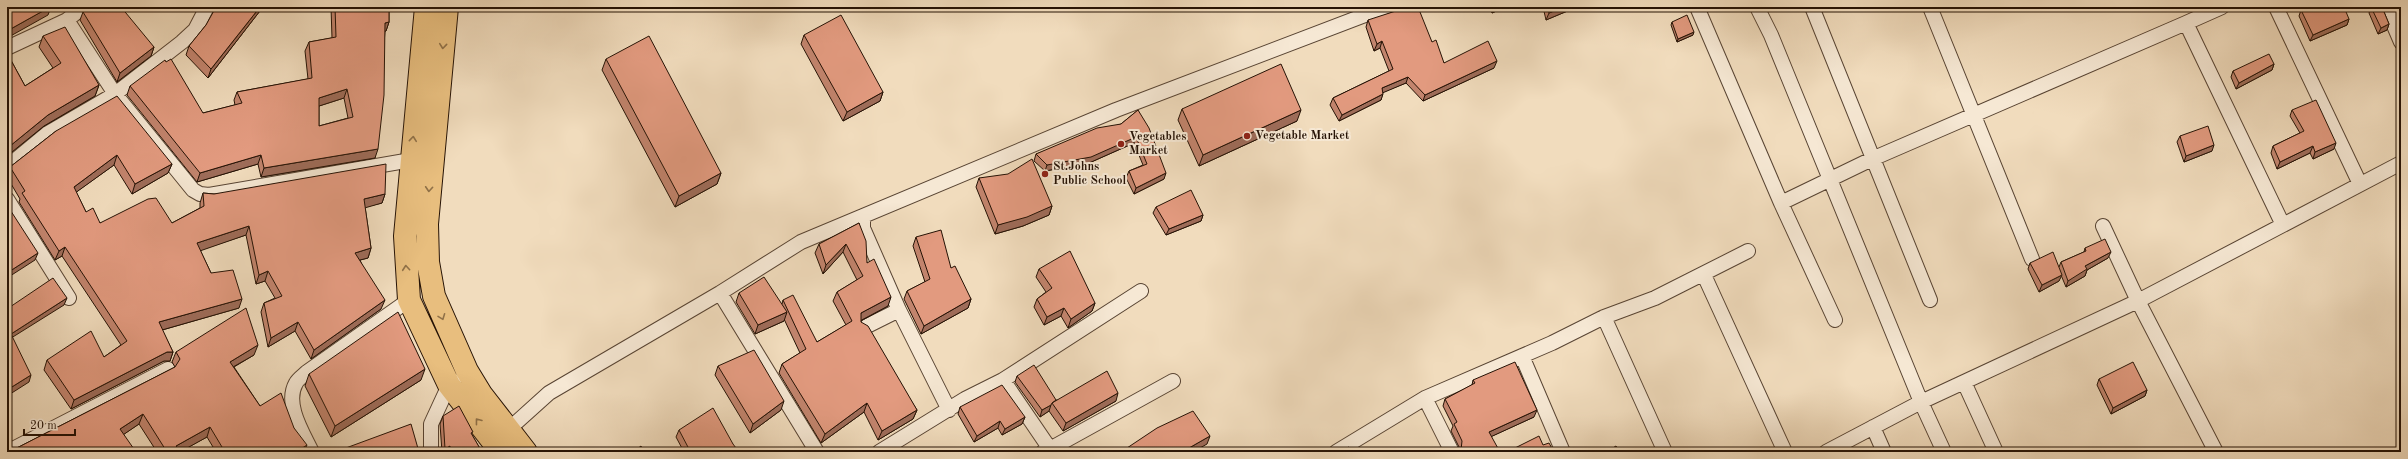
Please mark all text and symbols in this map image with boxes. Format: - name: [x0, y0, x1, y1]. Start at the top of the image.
- one-way arrow: [439, 43, 448, 49]
- place label: Vegetable Market: [1255, 130, 1350, 142]
- place label: Vegetables Market: [1129, 131, 1186, 157]
- marker: Vegetable Market: [1242, 131, 1252, 141]
- one-way arrow: [408, 136, 417, 142]
- marker: Vegetables Market: [1116, 139, 1126, 149]
- place label: St.Johns Public School: [1053, 161, 1126, 187]
- marker: St.Johns Public School: [1040, 169, 1050, 179]
- one-way arrow: [425, 186, 434, 192]
- one-way arrow: [401, 265, 410, 271]
- one-way arrow: [437, 314, 445, 321]
- scale bar: [24, 411, 75, 437]
- one-way arrow: [475, 419, 482, 426]
- text: 20 m: [30, 420, 57, 432]

